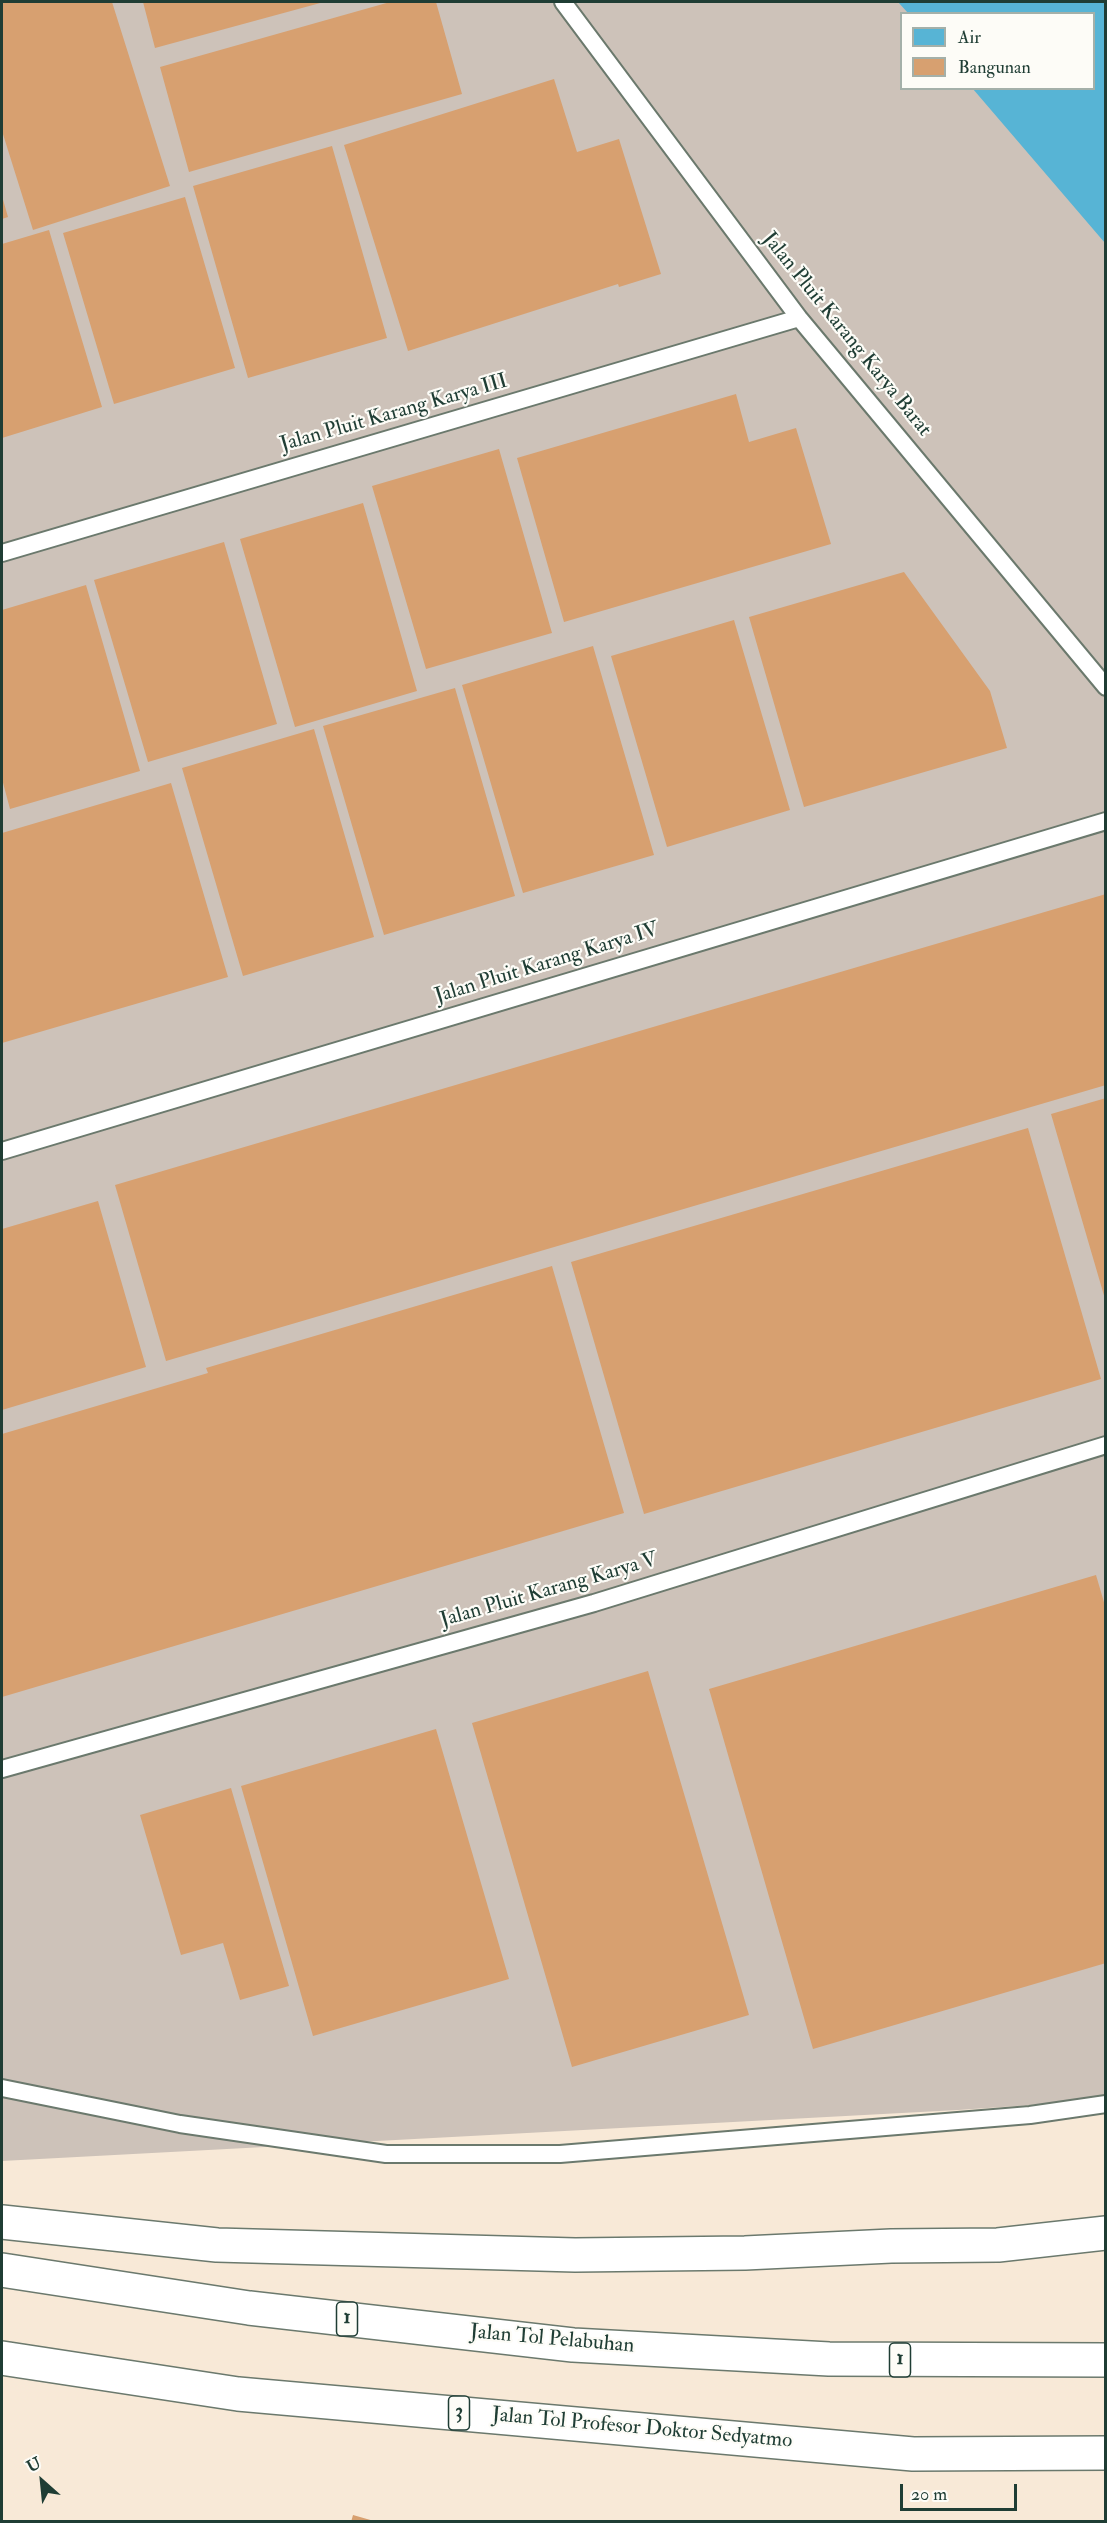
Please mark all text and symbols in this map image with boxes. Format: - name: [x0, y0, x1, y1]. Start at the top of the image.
- legend: [900, 12, 1095, 90]
- text: Air: [958, 26, 981, 49]
- text: Bangunan: [958, 56, 1031, 79]
- street label: Jalan Pluit Karang Karya Barat: [756, 228, 936, 442]
- street label: Jalan Pluit Karang Karya III: [277, 369, 511, 459]
- street label: Jalan Pluit Karang Karya IV: [432, 918, 662, 1010]
- street label: Jalan Pluit Karang Karya V: [438, 1548, 660, 1634]
- road number: 1: [336, 2302, 358, 2336]
- street label: Jalan Tol Pelabuhan: [469, 2320, 635, 2360]
- road number: 1: [890, 2343, 910, 2377]
- road number: 3: [448, 2396, 470, 2430]
- street label: Jalan Tol Profesor Doktor Sedyatmo: [491, 2403, 793, 2455]
- north arrow: [12, 2451, 72, 2511]
- text: U: [23, 2453, 44, 2477]
- scale bar: [903, 2472, 1020, 2510]
- text: 20 m: [911, 2483, 947, 2506]

